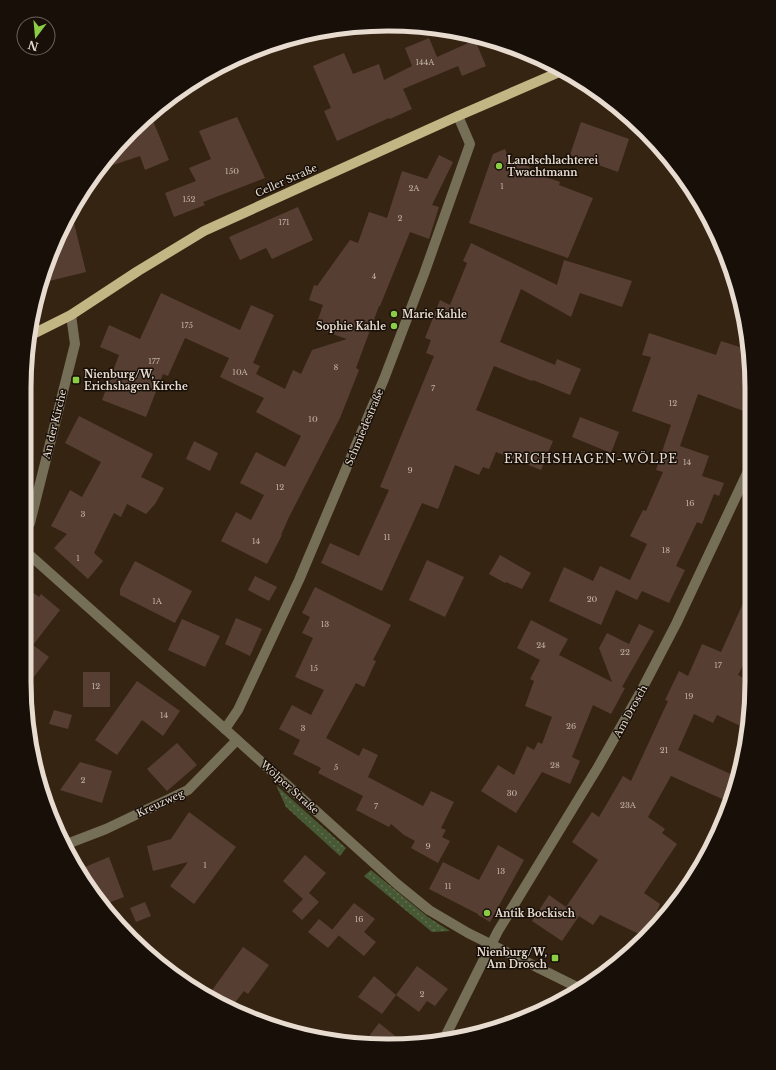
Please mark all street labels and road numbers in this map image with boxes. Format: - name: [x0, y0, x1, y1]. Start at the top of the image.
- street label: Celler Straße: [253, 161, 319, 200]
- street label: Schmiedestraße: [342, 387, 387, 468]
- street label: An der Kirche: [39, 388, 69, 461]
- street label: Am Drosch: [610, 683, 650, 741]
- street label: Wölper Straße: [257, 757, 322, 817]
- street label: Kreuzweg: [135, 786, 187, 820]

